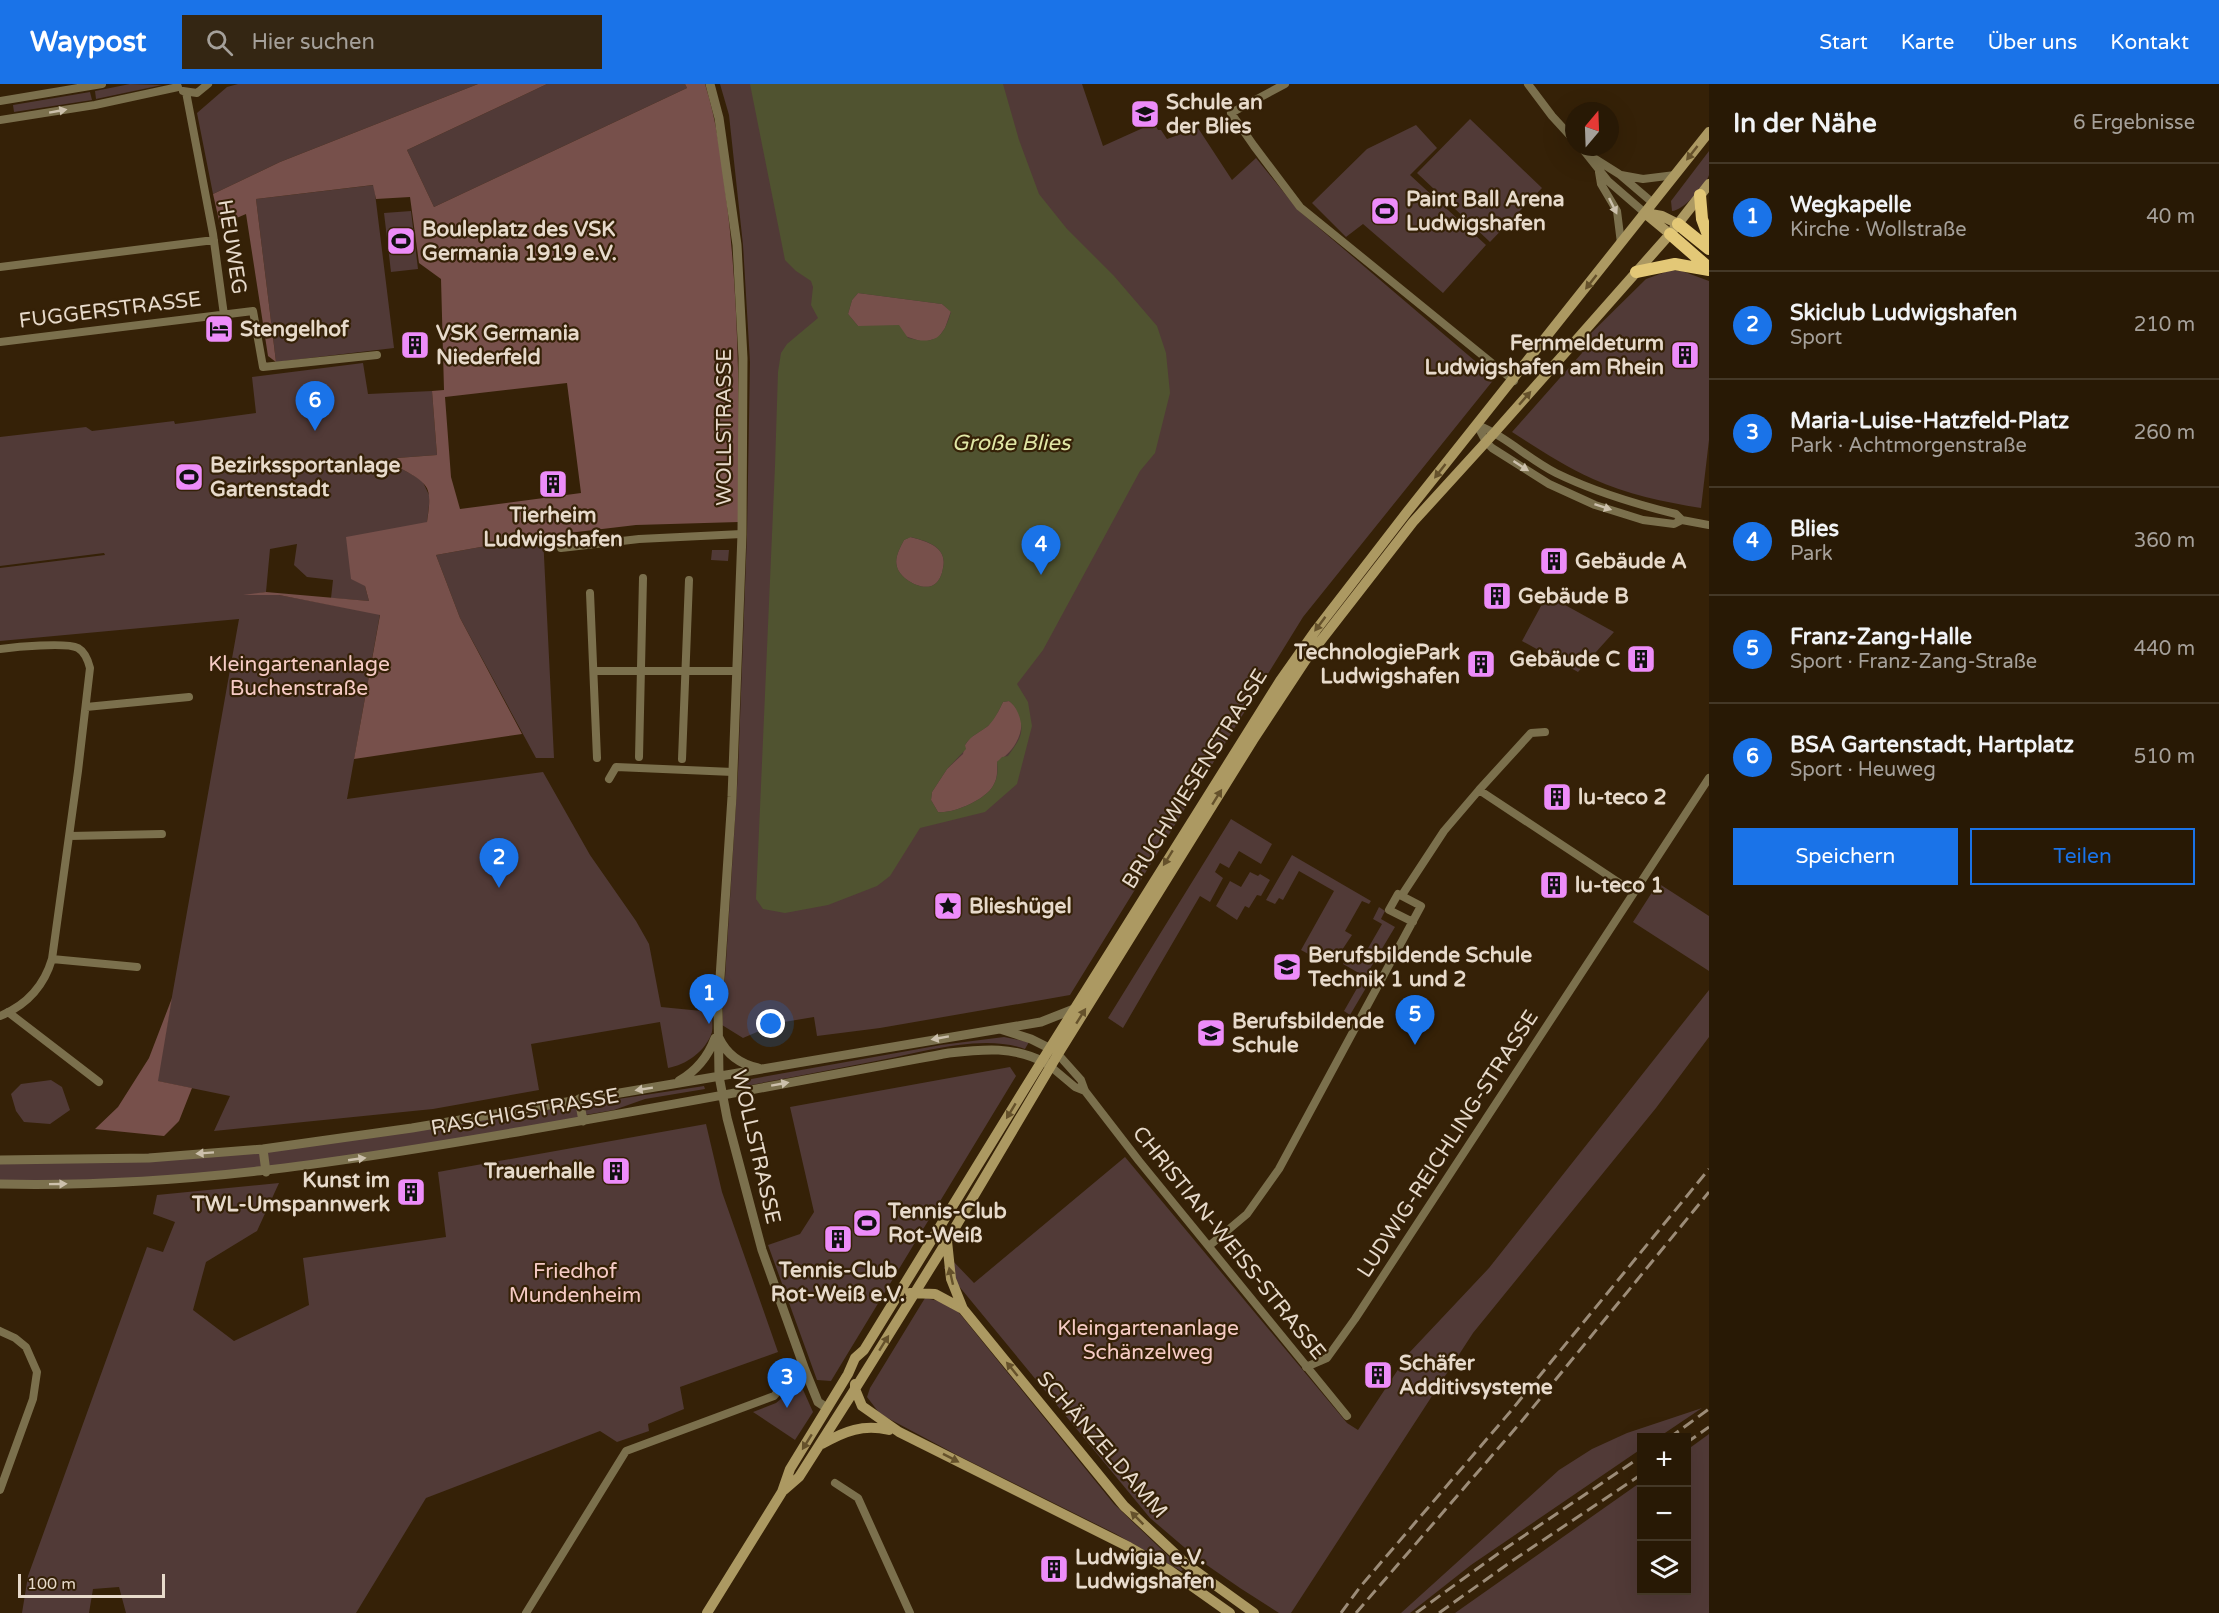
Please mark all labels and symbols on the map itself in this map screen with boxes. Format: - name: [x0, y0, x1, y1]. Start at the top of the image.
- place label: Schule an der Blies: [1166, 90, 1263, 139]
- school or university icon: Schule an der Blies: [1129, 98, 1161, 130]
- north arrow: [1565, 102, 1619, 156]
- one-way arrow: [48, 106, 67, 115]
- one-way arrow: [1687, 146, 1699, 161]
- place label: Paint Ball Arena Ludwigshafen: [1406, 187, 1565, 236]
- sports icon: Paint Ball Arena Ludwigshafen: [1369, 195, 1401, 227]
- one-way arrow: [1608, 197, 1618, 215]
- street label: HEUWEG: [212, 198, 252, 296]
- place label: Bouleplatz des VSK Germania 1919 e.V.: [422, 217, 617, 266]
- sports icon: Bouleplatz des VSK Germania 1919 e.V.: [385, 225, 417, 257]
- one-way arrow: [1584, 274, 1597, 290]
- street label: FUGGERSTRASSE: [17, 286, 203, 334]
- hotel icon: Stengelhof: [203, 313, 235, 345]
- place label: Stengelhof: [240, 317, 350, 342]
- place label: VSK Germania Niederfeld: [436, 321, 580, 370]
- building icon: VSK Germania Niederfeld: [399, 329, 431, 361]
- place label: Fernmeldeturm Ludwigshafen am Rhein: [1425, 331, 1664, 380]
- building icon: Fernmeldeturm Ludwigshafen am Rhein: [1669, 339, 1701, 371]
- street label: WOLLSTRASSE: [712, 348, 737, 506]
- pin: 6: [296, 382, 334, 431]
- one-way arrow: [1518, 391, 1531, 406]
- water label: Große Blies: [952, 430, 1072, 456]
- place label: Bezirkssportanlage Gartenstadt: [210, 453, 401, 502]
- sports icon: Bezirkssportanlage Gartenstadt: [173, 461, 205, 493]
- one-way arrow: [1512, 461, 1529, 472]
- one-way arrow: [1434, 463, 1447, 479]
- building icon: Tierheim Ludwigshafen: [537, 468, 569, 500]
- place label: Tierheim Ludwigshafen: [483, 503, 623, 552]
- one-way arrow: [1594, 503, 1612, 512]
- pin: 4: [1022, 526, 1060, 575]
- building icon: Gebäude A: [1538, 545, 1570, 577]
- place label: Gebäude A: [1575, 549, 1687, 574]
- building icon: Gebäude B: [1481, 580, 1513, 612]
- place label: Gebäude B: [1518, 584, 1629, 609]
- one-way arrow: [1314, 616, 1326, 632]
- place label: TechnologiePark Ludwigshafen: [1293, 640, 1461, 689]
- building icon: Gebäude C: [1625, 643, 1657, 675]
- place label: Gebäude C: [1509, 647, 1620, 672]
- building icon: TechnologiePark Ludwigshafen: [1465, 648, 1497, 680]
- park label: Kleingartenanlage Buchenstraße: [208, 652, 390, 701]
- street label: BRUCHWIESENSTRASSE: [1117, 664, 1273, 894]
- building icon: lu-teco 2: [1541, 781, 1573, 813]
- place label: lu-teco 2: [1578, 785, 1667, 810]
- one-way arrow: [1212, 789, 1223, 805]
- pin: 2: [480, 838, 518, 888]
- one-way arrow: [1162, 850, 1173, 866]
- building icon: lu-teco 1: [1538, 869, 1570, 901]
- place label: lu-teco 1: [1575, 873, 1664, 898]
- place icon: Blieshügel: [932, 890, 964, 922]
- place label: Blieshügel: [969, 894, 1072, 919]
- place label: Berufsbildende Schule Technik 1 und 2: [1307, 943, 1532, 992]
- school or university icon: Berufsbildende Schule Technik 1 und 2: [1271, 951, 1303, 983]
- pin: 1: [690, 974, 728, 1024]
- pin: 5: [1396, 996, 1434, 1045]
- street label: LUDWIG-REICHLING-STRASSE: [1352, 1006, 1544, 1282]
- one-way arrow: [1076, 1008, 1087, 1024]
- your location: [756, 1009, 785, 1038]
- place label: Berufsbildende Schule: [1232, 1009, 1384, 1058]
- school or university icon: Berufsbildende Schule: [1195, 1017, 1227, 1049]
- one-way arrow: [931, 1034, 950, 1043]
- street label: WOLLSTRASSE: [726, 1068, 786, 1226]
- one-way arrow: [771, 1079, 790, 1088]
- street label: RASCHIGSTRASSE: [429, 1083, 621, 1141]
- one-way arrow: [635, 1084, 654, 1093]
- one-way arrow: [1005, 1103, 1016, 1119]
- street label: CHRISTIAN-WEISS-STRASSE: [1127, 1121, 1331, 1365]
- one-way arrow: [195, 1149, 214, 1158]
- one-way arrow: [348, 1155, 367, 1164]
- building icon: Trauerhalle: [600, 1155, 632, 1187]
- place label: Trauerhalle: [483, 1159, 595, 1184]
- place label: Kunst im TWL-Umspannwerk: [191, 1168, 391, 1217]
- building icon: Kunst im TWL-Umspannwerk: [395, 1176, 427, 1208]
- one-way arrow: [49, 1179, 68, 1189]
- place label: Tennis-Club Rot-Weiß: [887, 1199, 1007, 1248]
- sports icon: Tennis-Club Rot-Weiß: [851, 1207, 883, 1239]
- building icon: Tennis-Club Rot-Weiß e.V.: [822, 1223, 854, 1255]
- place label: Tennis-Club Rot-Weiß e.V.: [771, 1258, 905, 1307]
- park label: Friedhof Mundenheim: [509, 1259, 641, 1308]
- one-way arrow: [946, 1266, 955, 1285]
- park label: Kleingartenanlage Schänzelweg: [1057, 1316, 1239, 1365]
- one-way arrow: [878, 1335, 889, 1351]
- place label: Schäfer Additivsysteme: [1399, 1351, 1553, 1400]
- pin: 3: [768, 1358, 806, 1408]
- building icon: Schäfer Additivsysteme: [1362, 1359, 1394, 1391]
- one-way arrow: [1005, 1361, 1018, 1377]
- street label: SCHÄNZELDAMM: [1031, 1366, 1173, 1524]
- one-way arrow: [801, 1434, 812, 1450]
- one-way arrow: [943, 1453, 960, 1463]
- one-way arrow: [1130, 1512, 1144, 1526]
- place label: Ludwigia e.V. Ludwigshafen: [1075, 1545, 1215, 1594]
- building icon: Ludwigia e.V. Ludwigshafen: [1038, 1553, 1070, 1585]
- scale bar: [18, 1571, 165, 1598]

